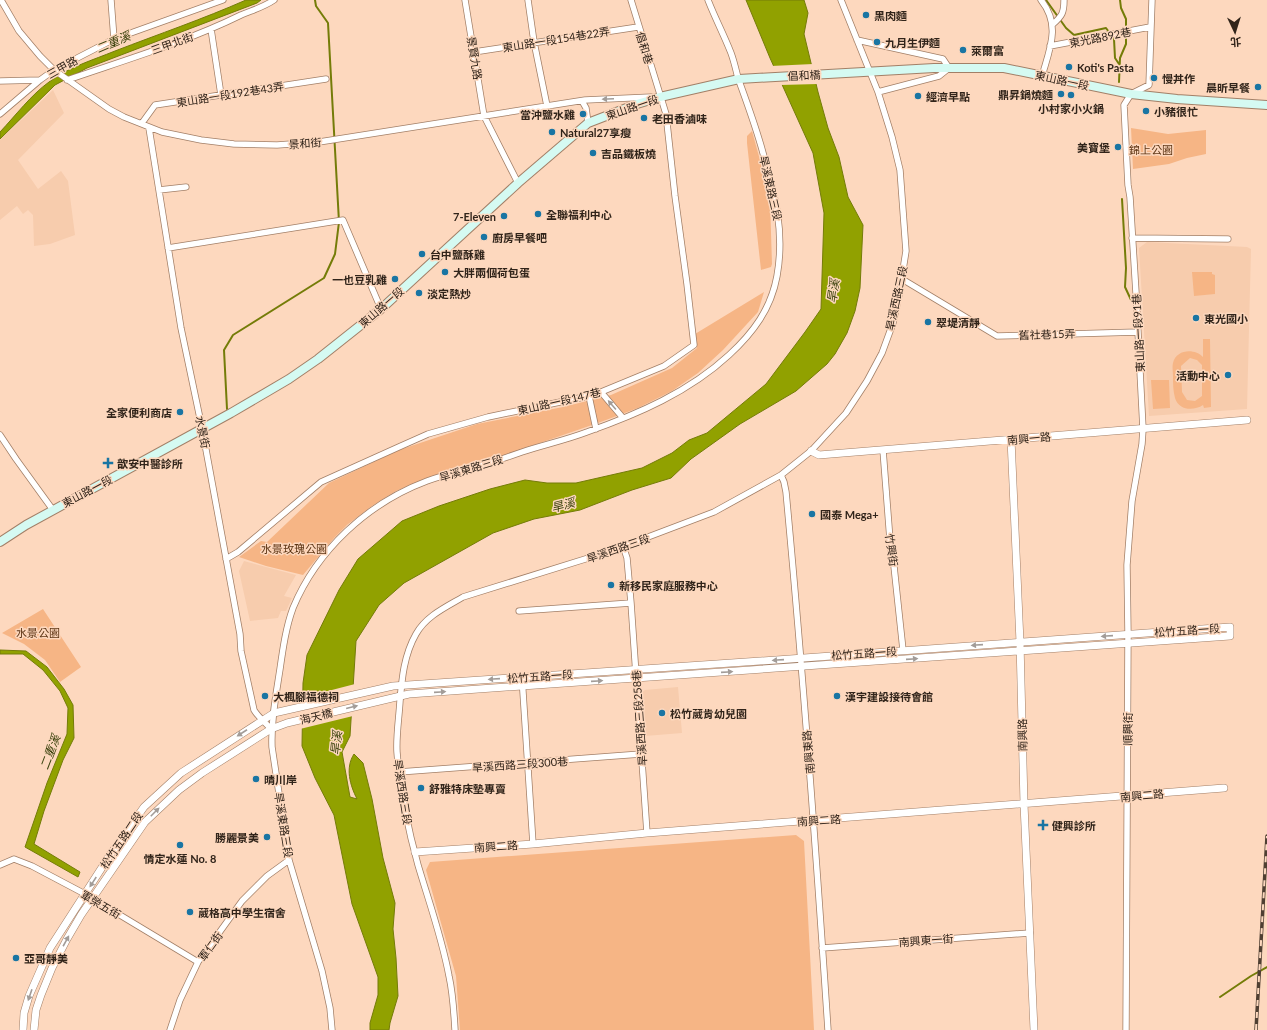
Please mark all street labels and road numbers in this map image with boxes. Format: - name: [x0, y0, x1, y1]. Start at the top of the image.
- street label: 東山路一段154巷22弄: [501, 24, 611, 54]
- street label: 東光路892巷: [1068, 25, 1132, 49]
- street label: 三甲北街: [149, 29, 195, 57]
- street label: 倡和巷: [634, 30, 656, 66]
- street label: 景賢九路: [465, 35, 485, 81]
- street label: 三甲路: [44, 53, 80, 81]
- street label: 倡和橋: [787, 68, 821, 82]
- street label: 東山路一段: [1034, 68, 1090, 92]
- street label: 東山路一段192巷43弄: [175, 79, 285, 109]
- street label: 東山路一段: [604, 92, 660, 122]
- street label: 景和街: [288, 135, 322, 151]
- street label: 旱溪東路三段: [757, 154, 785, 222]
- street label: 旱溪西路三段: [883, 264, 909, 332]
- street label: 東山路一段: [356, 284, 406, 330]
- street label: 東山路一段91巷: [1129, 293, 1147, 373]
- street label: 舊社巷15弄: [1018, 327, 1076, 341]
- street label: 東山路一段147巷: [516, 385, 602, 417]
- street label: 水景街: [193, 415, 213, 449]
- street label: 南興一路: [1007, 430, 1051, 446]
- street label: 旱溪東路三段: [438, 452, 504, 484]
- street label: 東山路一段: [60, 472, 114, 510]
- street label: 旱溪西路三段: [585, 531, 651, 565]
- street label: 竹興街: [883, 533, 901, 567]
- street label: 松竹五路一段: [1154, 621, 1220, 639]
- street label: 松竹五路一段: [831, 644, 897, 662]
- street label: 松竹五路一段: [507, 667, 573, 685]
- street label: 旱溪西路三段258巷: [629, 670, 649, 766]
- street label: 海天橋: [298, 706, 334, 726]
- street label: 順興街: [1121, 713, 1134, 746]
- street label: 南興路: [1015, 718, 1029, 752]
- street label: 南興東路: [800, 730, 816, 774]
- street label: 旱溪西路三段300巷: [472, 754, 568, 774]
- street label: 旱溪西路三段: [391, 758, 415, 826]
- street label: 南興二路: [1120, 787, 1164, 803]
- street label: 旱溪東路三段: [272, 791, 296, 859]
- street label: 松竹五路二段: [97, 809, 145, 871]
- street label: 南興二路: [797, 812, 841, 828]
- street label: 南興二路: [474, 838, 518, 854]
- street label: 軍榮五街: [79, 887, 123, 921]
- street label: 軍仁街: [195, 929, 225, 963]
- street label: 南興東一街: [898, 932, 954, 948]

